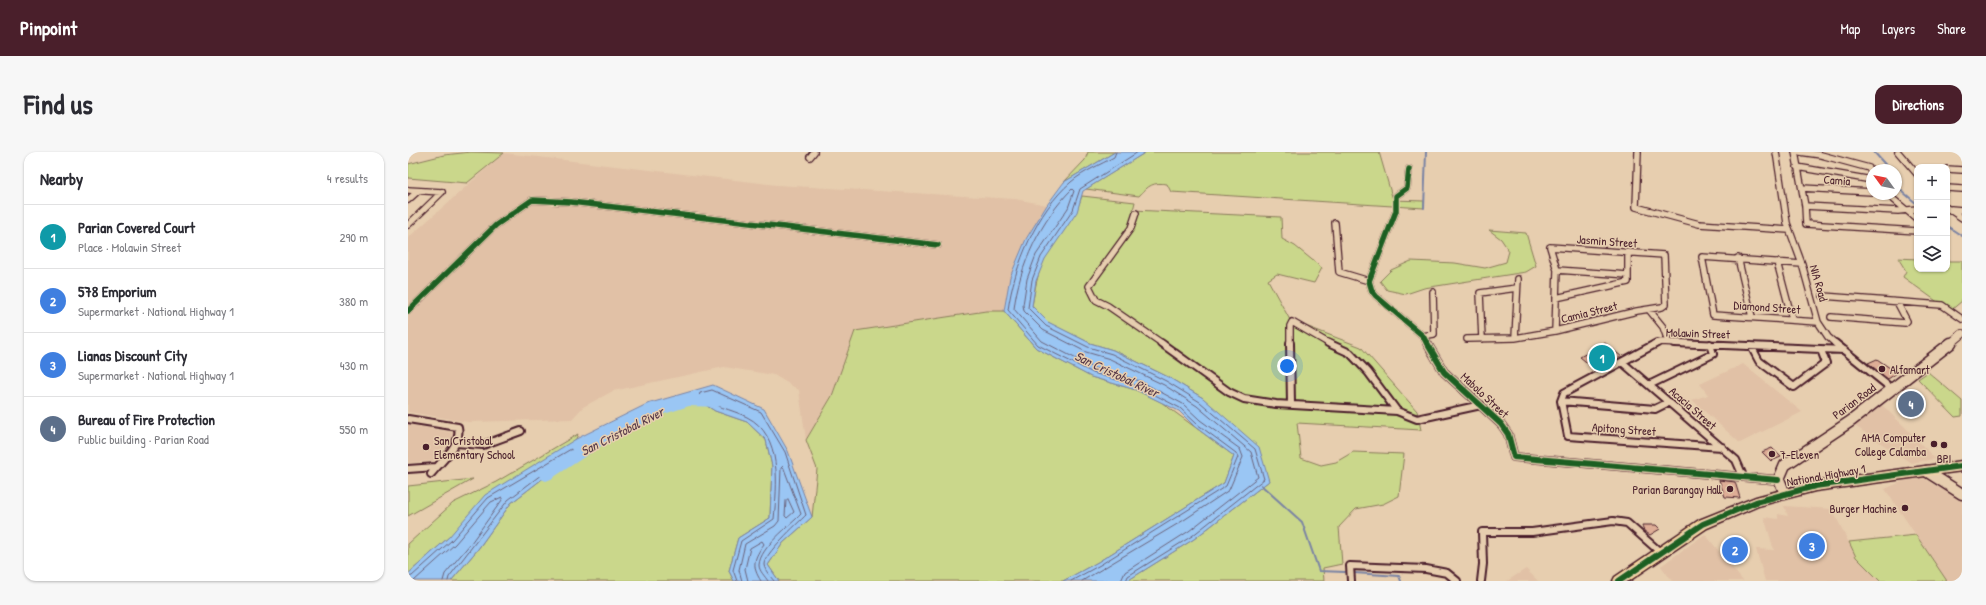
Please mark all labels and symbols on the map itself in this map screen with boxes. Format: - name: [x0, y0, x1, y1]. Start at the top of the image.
- north arrow: [1866, 164, 1902, 200]
- street label: Camia: [1823, 171, 1851, 189]
- street label: Jasmin Street: [1576, 230, 1639, 252]
- street label: NIA Road: [1806, 263, 1832, 304]
- street label: Diamond Street: [1733, 296, 1802, 318]
- street label: Camia Street: [1559, 297, 1620, 327]
- street label: Molawin Street: [1666, 323, 1731, 343]
- pin: 1: [1589, 343, 1615, 373]
- water label: San Cristobal River: [1072, 347, 1164, 402]
- your location: [1277, 356, 1297, 376]
- place label: Alfamart: [1890, 361, 1931, 378]
- marker: Alfamart: [1877, 364, 1887, 374]
- street label: Mabolo Street: [1457, 368, 1513, 422]
- street label: Parian Road: [1829, 379, 1879, 423]
- street label: Acacia Street: [1666, 383, 1721, 434]
- pin: 4: [1898, 389, 1924, 419]
- water label: San Cristobal River: [577, 401, 668, 460]
- street label: Apitong Street: [1591, 418, 1657, 440]
- place label: AMA Computer College Calamba: [1855, 429, 1926, 460]
- place label: San Cristobal Elementary School: [434, 432, 516, 463]
- marker: AMA Computer College Calamba: [1929, 439, 1939, 449]
- marker: BPI: [1939, 440, 1949, 450]
- marker: San Cristobal Elementary School: [421, 442, 431, 452]
- place label: 7-Eleven: [1780, 446, 1819, 463]
- marker: 7-Eleven: [1767, 449, 1777, 459]
- place label: BPI: [1937, 450, 1951, 467]
- street label: National Highway 1: [1785, 460, 1867, 490]
- place label: Parian Barangay Hall: [1632, 481, 1723, 498]
- marker: Parian Barangay Hall: [1725, 484, 1735, 494]
- place label: Burger Machine: [1830, 500, 1897, 517]
- marker: Burger Machine: [1900, 503, 1910, 513]
- pin: 3: [1799, 531, 1825, 561]
- pin: 2: [1722, 535, 1748, 565]

